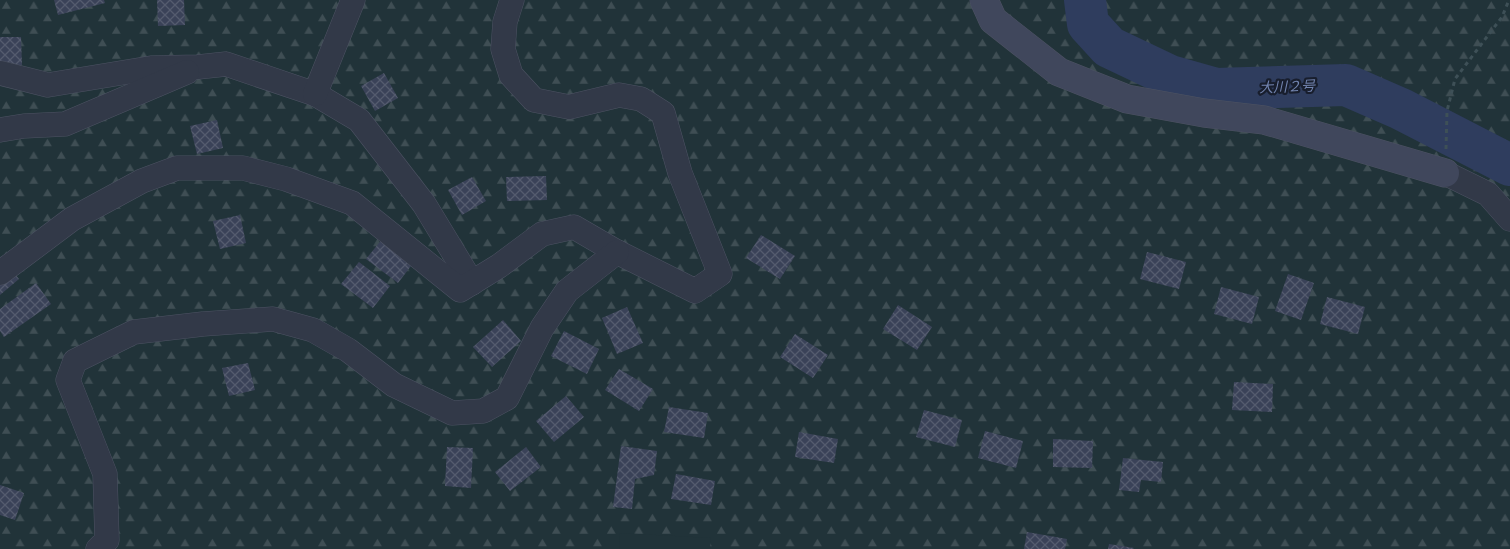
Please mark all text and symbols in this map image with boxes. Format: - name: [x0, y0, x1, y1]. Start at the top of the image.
- water label: 大川２号: [1259, 77, 1316, 96]

